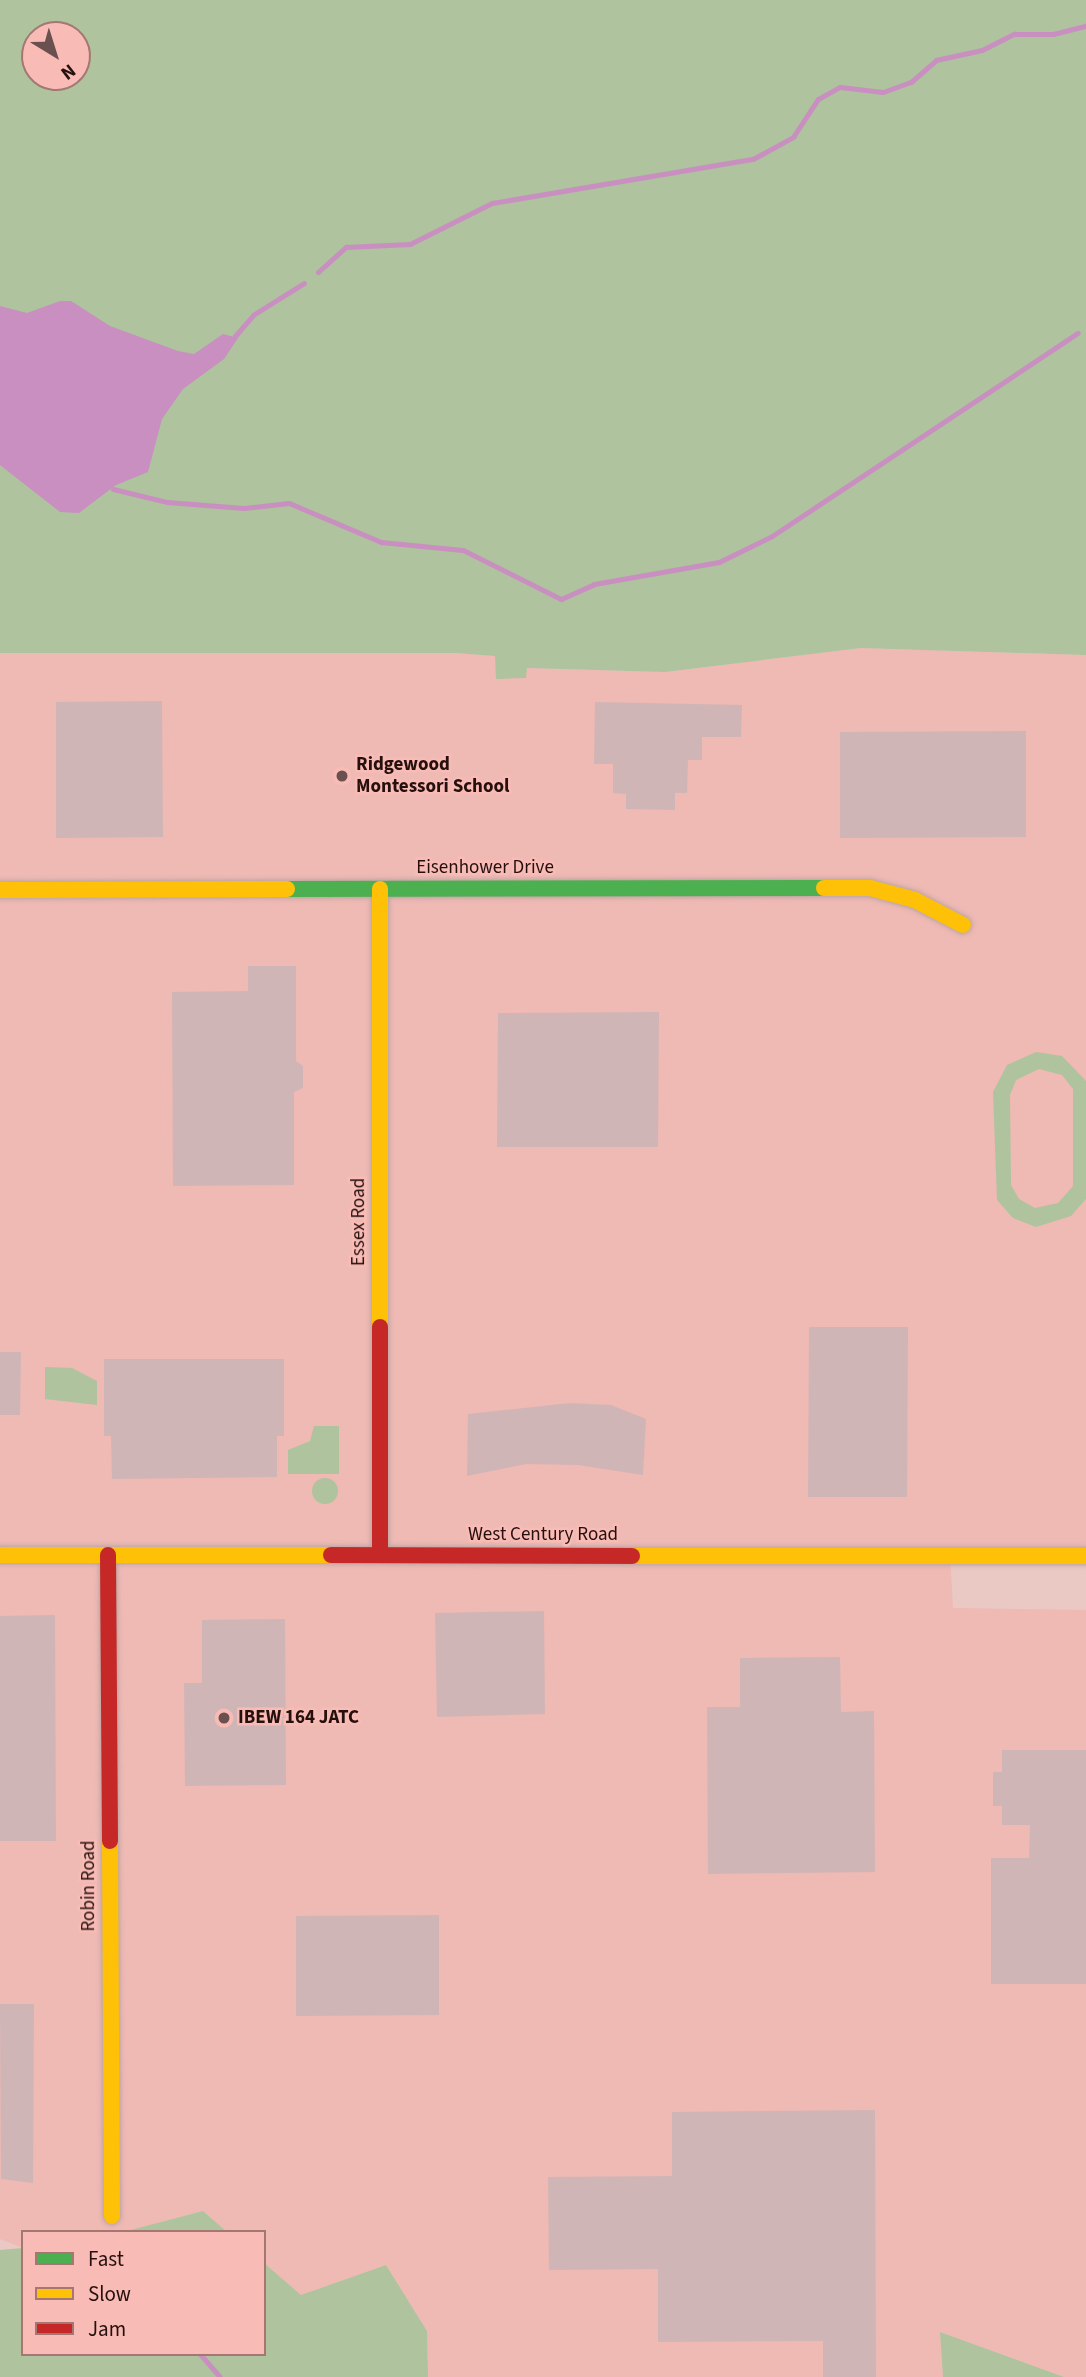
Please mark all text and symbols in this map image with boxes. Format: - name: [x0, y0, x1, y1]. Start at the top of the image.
- north arrow: [21, 21, 91, 91]
- text: N: [55, 57, 81, 86]
- place label: Ridgewood Montessori School: [356, 754, 509, 798]
- marker: Ridgewood Montessori School: [334, 768, 350, 784]
- street label: Eisenhower Drive: [416, 857, 554, 879]
- street label: Essex Road: [348, 1178, 370, 1266]
- street label: West Century Road: [468, 1524, 618, 1546]
- place label: IBEW 164 JATC: [238, 1707, 359, 1729]
- marker: IBEW 164 JATC: [216, 1710, 232, 1726]
- street label: Robin Road: [78, 1840, 100, 1932]
- legend: [21, 2230, 266, 2356]
- text: Fast: [88, 2244, 124, 2274]
- text: Slow: [88, 2279, 131, 2309]
- text: Jam: [88, 2314, 126, 2344]

